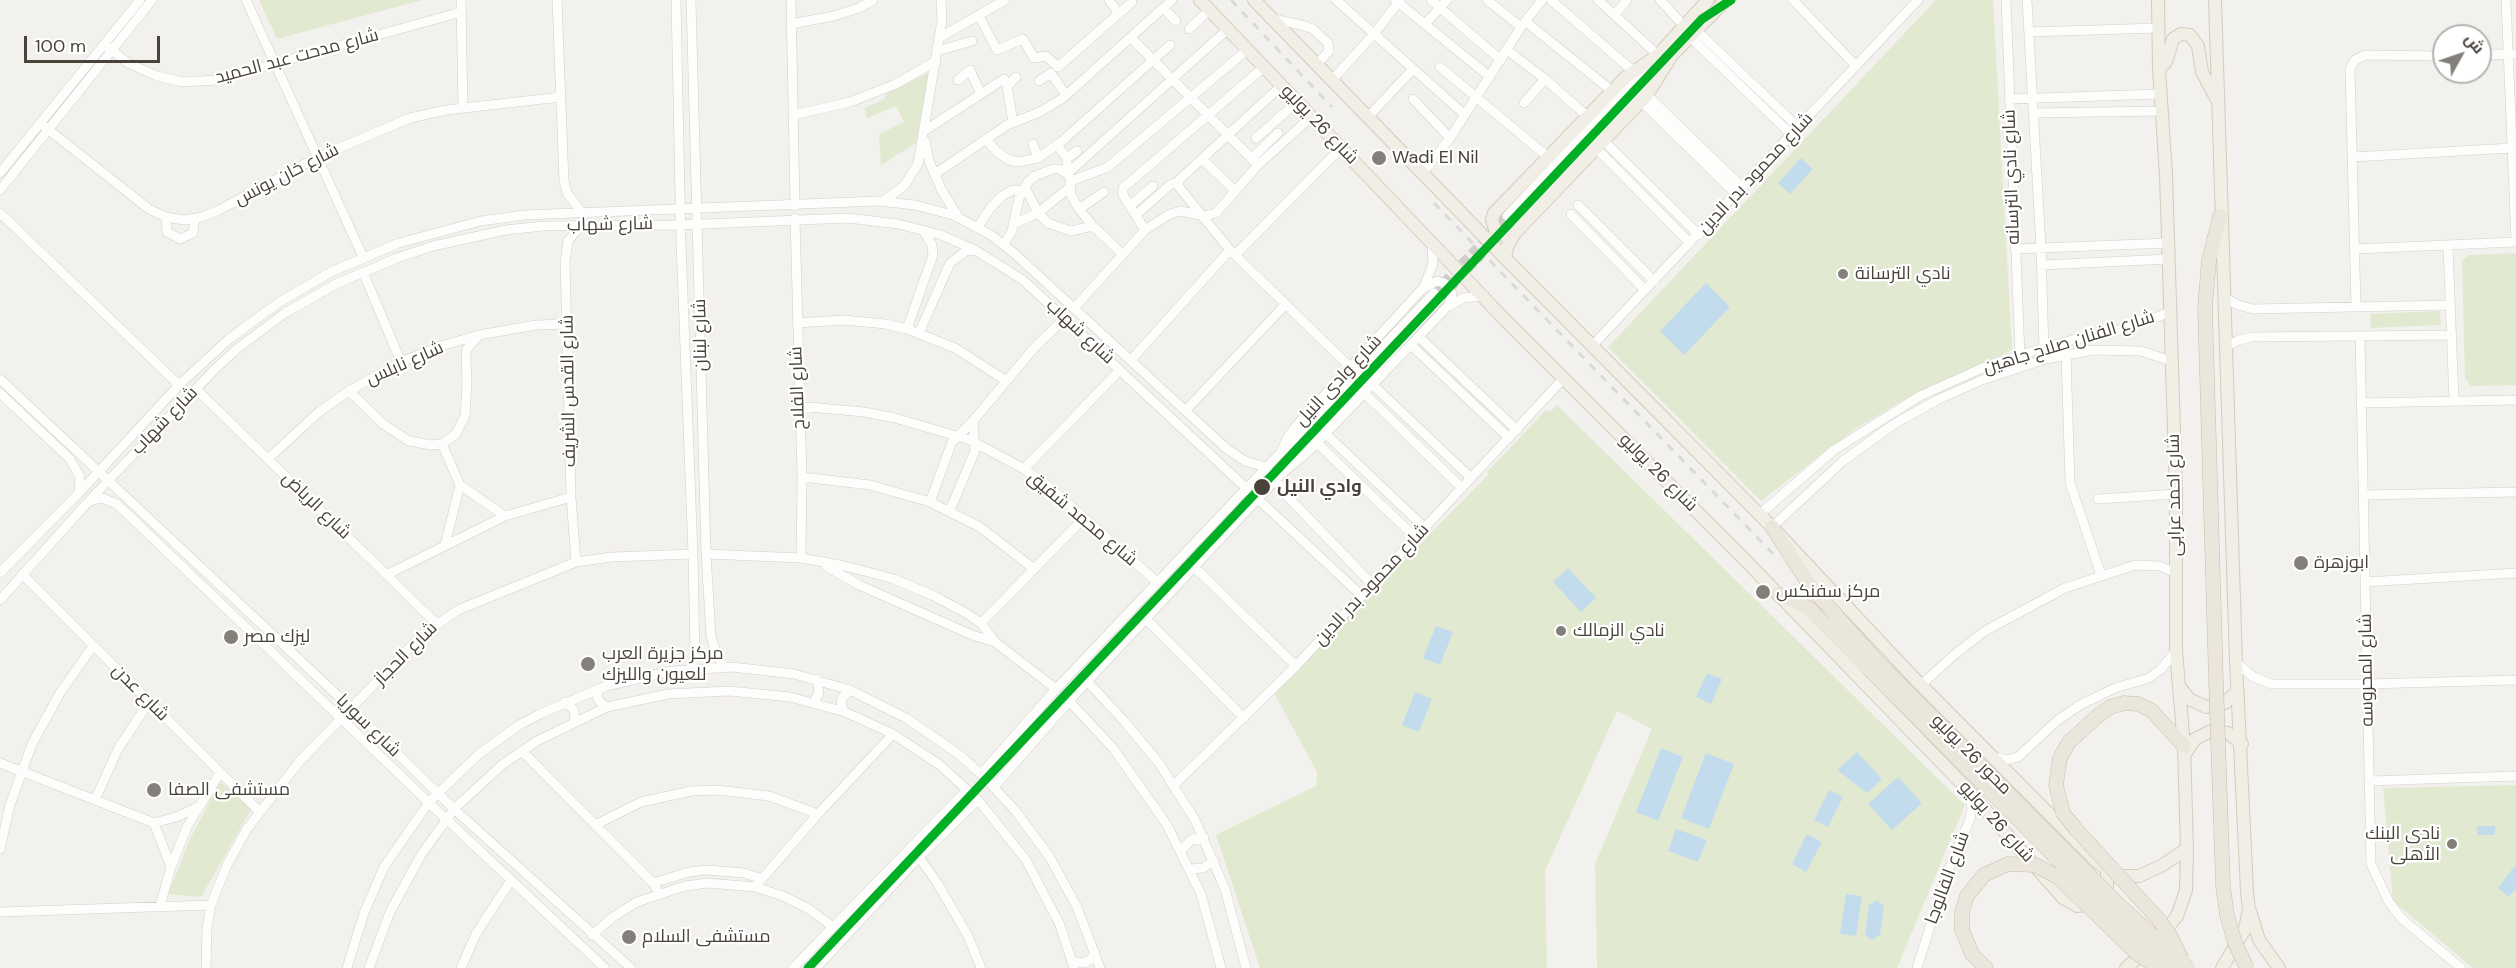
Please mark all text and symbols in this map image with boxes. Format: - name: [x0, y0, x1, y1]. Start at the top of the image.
- scale bar: [27, 24, 164, 62]
- north arrow: [2432, 24, 2492, 84]
- street label: شارع مدحت عبد الحميد: [213, 25, 381, 89]
- text: ش: [2460, 29, 2489, 58]
- text: 100 m: [35, 34, 86, 58]
- street label: شارع 26 يوليو: [1276, 81, 1362, 169]
- street label: شارع محمود بدر الدين: [1694, 109, 1818, 239]
- street label: شارع نادي الترسانه: [1999, 109, 2025, 245]
- street label: شارع خان يونس: [231, 139, 343, 211]
- place label: Wadi El Nil: [1392, 147, 1478, 169]
- marker: Wadi El Nil: [1370, 149, 1388, 167]
- street label: شارع شهاب: [567, 213, 653, 237]
- place label: نادي الترسانة: [1855, 263, 1951, 285]
- marker: نادي الترسانة: [1836, 267, 1850, 281]
- street label: شارع شهاب: [1041, 295, 1119, 369]
- street label: شارع لبنان: [690, 299, 712, 371]
- street label: شارع الفنان صلاح جاهين: [1981, 307, 2157, 379]
- street label: شارع القدس الشريف: [557, 314, 581, 468]
- street label: شارع وادى النيل: [1291, 331, 1387, 431]
- street label: شارع نابلس: [363, 337, 447, 391]
- street label: شارع الفلاح: [786, 346, 810, 430]
- street label: شارع شهاب: [127, 383, 203, 459]
- street label: شارع 26 يوليو: [1614, 429, 1702, 517]
- street label: شارع احمد عرابى: [2163, 433, 2187, 557]
- street label: شارع محمد شفيق: [1023, 467, 1141, 571]
- street label: شارع الرياض: [277, 468, 355, 544]
- place label: وادي النيل: [1277, 476, 1362, 498]
- marker: وادي النيل: [1252, 477, 1272, 497]
- street label: شارع محمود بدر الدين: [1310, 520, 1434, 650]
- place label: ابوزهرة: [2314, 552, 2369, 574]
- marker: ابوزهرة: [2292, 554, 2310, 572]
- place label: مركز سفنكس: [1776, 581, 1880, 603]
- marker: مركز سفنكس: [1754, 583, 1772, 601]
- street label: شارع المحروسه: [2355, 613, 2379, 727]
- street label: شارع الحجاز: [370, 618, 442, 690]
- place label: نادي الزمالك: [1573, 620, 1664, 642]
- marker: نادي الزمالك: [1554, 624, 1568, 638]
- place label: ليزك مصر: [244, 626, 310, 648]
- marker: ليزك مصر: [222, 628, 240, 646]
- place label: مركز جزيرة العرب للعيون والليزك: [602, 643, 724, 686]
- marker: مركز جزيرة العرب للعيون والليزك: [579, 655, 597, 673]
- street label: شارع عدن: [107, 660, 173, 726]
- street label: شارع سوريا: [331, 690, 405, 762]
- street label: محور 26 يوليو: [1926, 710, 2016, 800]
- street label: شارع 26 يوليو: [1954, 777, 2038, 867]
- place label: مستشفى الصفا: [168, 779, 290, 801]
- marker: مستشفى الصفا: [145, 781, 163, 799]
- place label: نادى البنك الأهلى: [2365, 823, 2440, 866]
- street label: شارع الفالوجا: [1921, 829, 1975, 927]
- marker: نادى البنك الأهلى: [2445, 837, 2459, 851]
- place label: مستشفى السلام: [642, 926, 771, 948]
- marker: مستشفى السلام: [620, 928, 638, 946]

